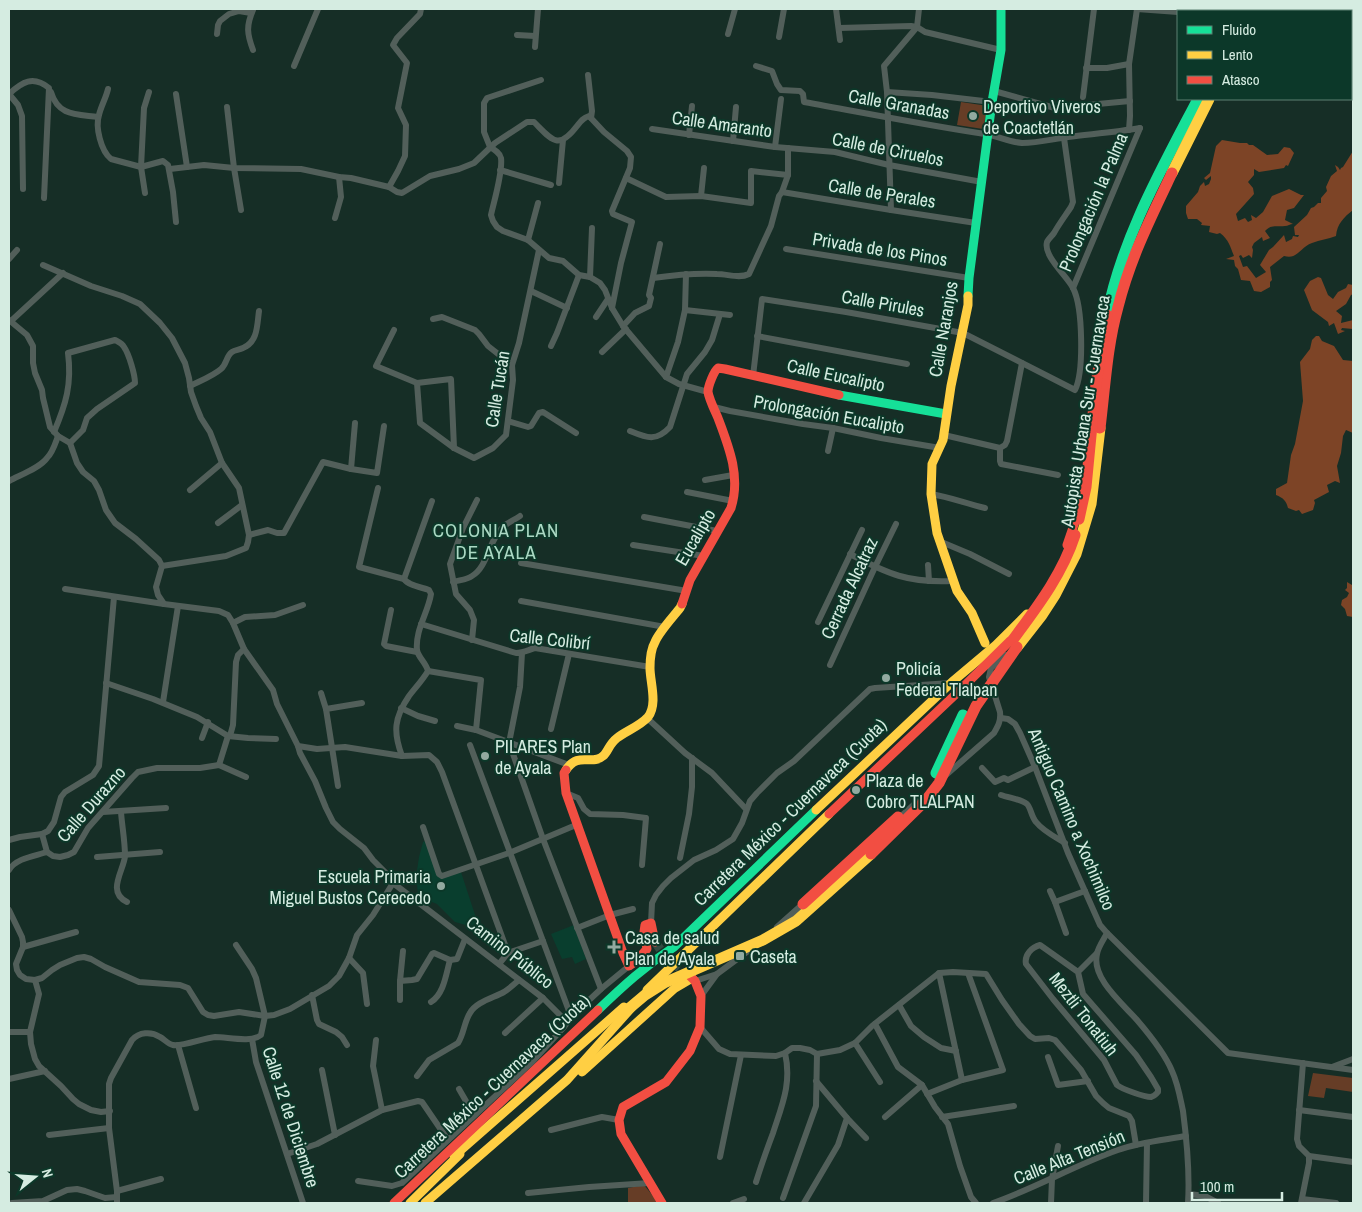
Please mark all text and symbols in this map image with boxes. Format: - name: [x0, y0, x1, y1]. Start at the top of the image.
- legend: [1177, 10, 1352, 100]
- text: Fluido: [1222, 19, 1256, 40]
- text: Lento: [1222, 44, 1253, 65]
- text: Atasco: [1221, 69, 1260, 90]
- street label: Calle Granadas: [846, 83, 952, 125]
- place label: Deportivo Viveros de Coactetlán: [983, 94, 1101, 140]
- street label: Calle Amaranto: [670, 105, 774, 143]
- marker: Deportivo Viveros de Coactetlán: [967, 110, 979, 122]
- street label: Calle de Ciruelos: [830, 126, 946, 172]
- street label: Prolongación la Palma: [1052, 129, 1134, 275]
- street label: Calle de Perales: [827, 172, 937, 214]
- street label: Privada de los Pinos: [811, 226, 949, 272]
- street label: Calle Naranjos: [922, 279, 964, 379]
- street label: Calle Pirules: [840, 283, 926, 323]
- street label: Autopista Urbana Sur - Cuernavaca: [1054, 293, 1116, 530]
- street label: Calle Tucán: [479, 349, 515, 429]
- street label: Calle Eucalipto: [785, 352, 887, 398]
- street label: Prolongación Eucalipto: [752, 388, 906, 440]
- street label: Eucalipto: [669, 504, 721, 570]
- district label: COLONIA PLAN DE AYALA: [433, 517, 559, 565]
- street label: Cerrada Alcatraz: [814, 533, 884, 643]
- street label: Calle Colibrí: [508, 622, 593, 656]
- place label: Policía Federal Tlalpan: [896, 656, 998, 702]
- marker: Policía Federal Tlalpan: [880, 672, 892, 684]
- street label: Carretera México - Cuernavaca (Cuota): [688, 713, 892, 911]
- street label: Antiguo Camino a Xochimilco: [1022, 723, 1122, 914]
- place label: PILARES Plan de Ayala: [495, 734, 591, 780]
- marker: PILARES Plan de Ayala: [479, 750, 491, 762]
- street label: Calle Durazno: [51, 761, 131, 847]
- place label: Plaza de Cobro TLALPAN: [866, 768, 975, 814]
- marker: Plaza de Cobro TLALPAN: [850, 784, 862, 796]
- place label: Escuela Primaria Miguel Bustos Cerecedo: [269, 864, 431, 910]
- marker: Escuela Primaria Miguel Bustos Cerecedo: [435, 880, 447, 892]
- street label: Camino Público: [461, 910, 559, 994]
- place label: Casa de salud Plan de Ayala: [625, 925, 719, 971]
- marker: Casa de salud Plan de Ayala: [607, 940, 621, 954]
- place label: Caseta: [750, 944, 797, 969]
- marker: Caseta: [734, 950, 746, 962]
- street label: Meztli Tonatiuh: [1043, 967, 1125, 1061]
- street label: Carretera México - Cuernavaca (Cuota): [388, 988, 596, 1184]
- street label: Calle 12 de Diciembre: [256, 1043, 326, 1191]
- street label: Calle Alta Tensión: [1010, 1123, 1128, 1191]
- north arrow: [10, 1152, 60, 1202]
- text: N: [38, 1167, 57, 1180]
- scale bar: [1192, 1170, 1282, 1202]
- text: 100 m: [1200, 1176, 1234, 1197]

